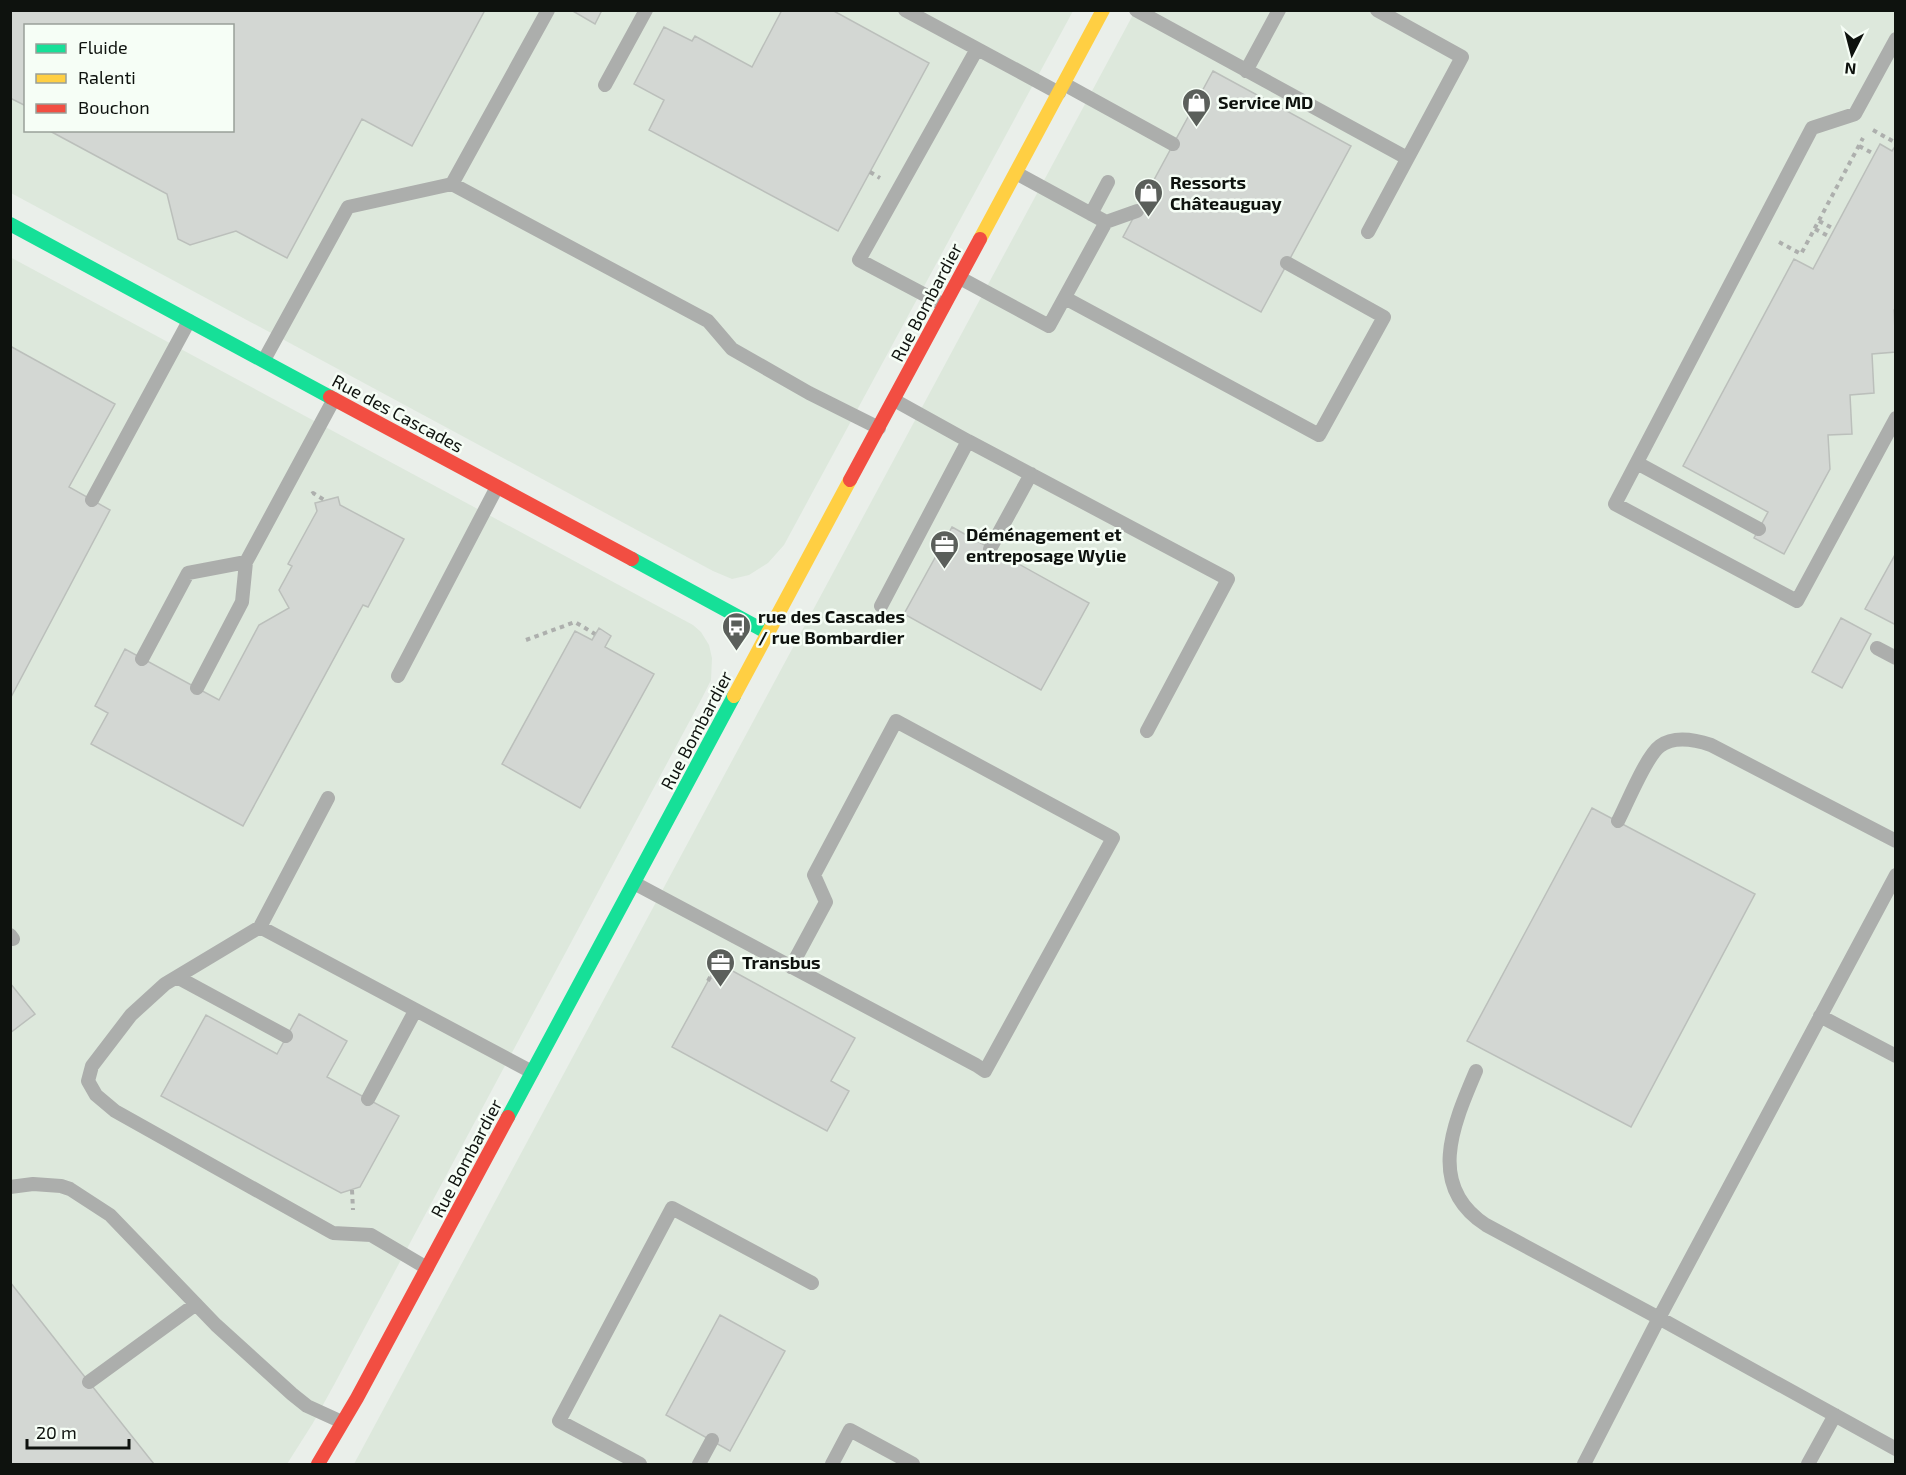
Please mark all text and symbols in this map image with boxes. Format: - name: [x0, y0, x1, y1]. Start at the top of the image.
- legend: [24, 24, 234, 132]
- north arrow: [1822, 24, 1882, 84]
- text: Fluide: [78, 36, 128, 58]
- text: N: [1844, 59, 1857, 79]
- text: Ralenti: [78, 66, 136, 88]
- shop icon: Service MD: [1181, 86, 1213, 128]
- place label: Service MD: [1218, 91, 1313, 113]
- text: Bouchon: [78, 96, 150, 118]
- place label: Ressorts Châteauguay: [1170, 171, 1282, 214]
- shop icon: Ressorts Châteauguay: [1133, 176, 1165, 218]
- street label: Rue Bombardier: [886, 239, 966, 365]
- street label: Rue des Cascades: [329, 369, 467, 457]
- place label: Déménagement et entreposage Wylie: [966, 523, 1126, 566]
- office icon: Déménagement et entreposage Wylie: [929, 528, 961, 570]
- place label: rue des Cascades / rue Bombardier: [758, 605, 905, 648]
- bus stop icon: rue des Cascades / rue Bombardier: [721, 610, 753, 652]
- street label: Rue Bombardier: [656, 667, 736, 793]
- office icon: Transbus: [705, 946, 737, 988]
- place label: Transbus: [742, 951, 821, 973]
- street label: Rue Bombardier: [426, 1095, 506, 1221]
- scale bar: [27, 1412, 129, 1450]
- text: 20 m: [36, 1421, 77, 1443]

